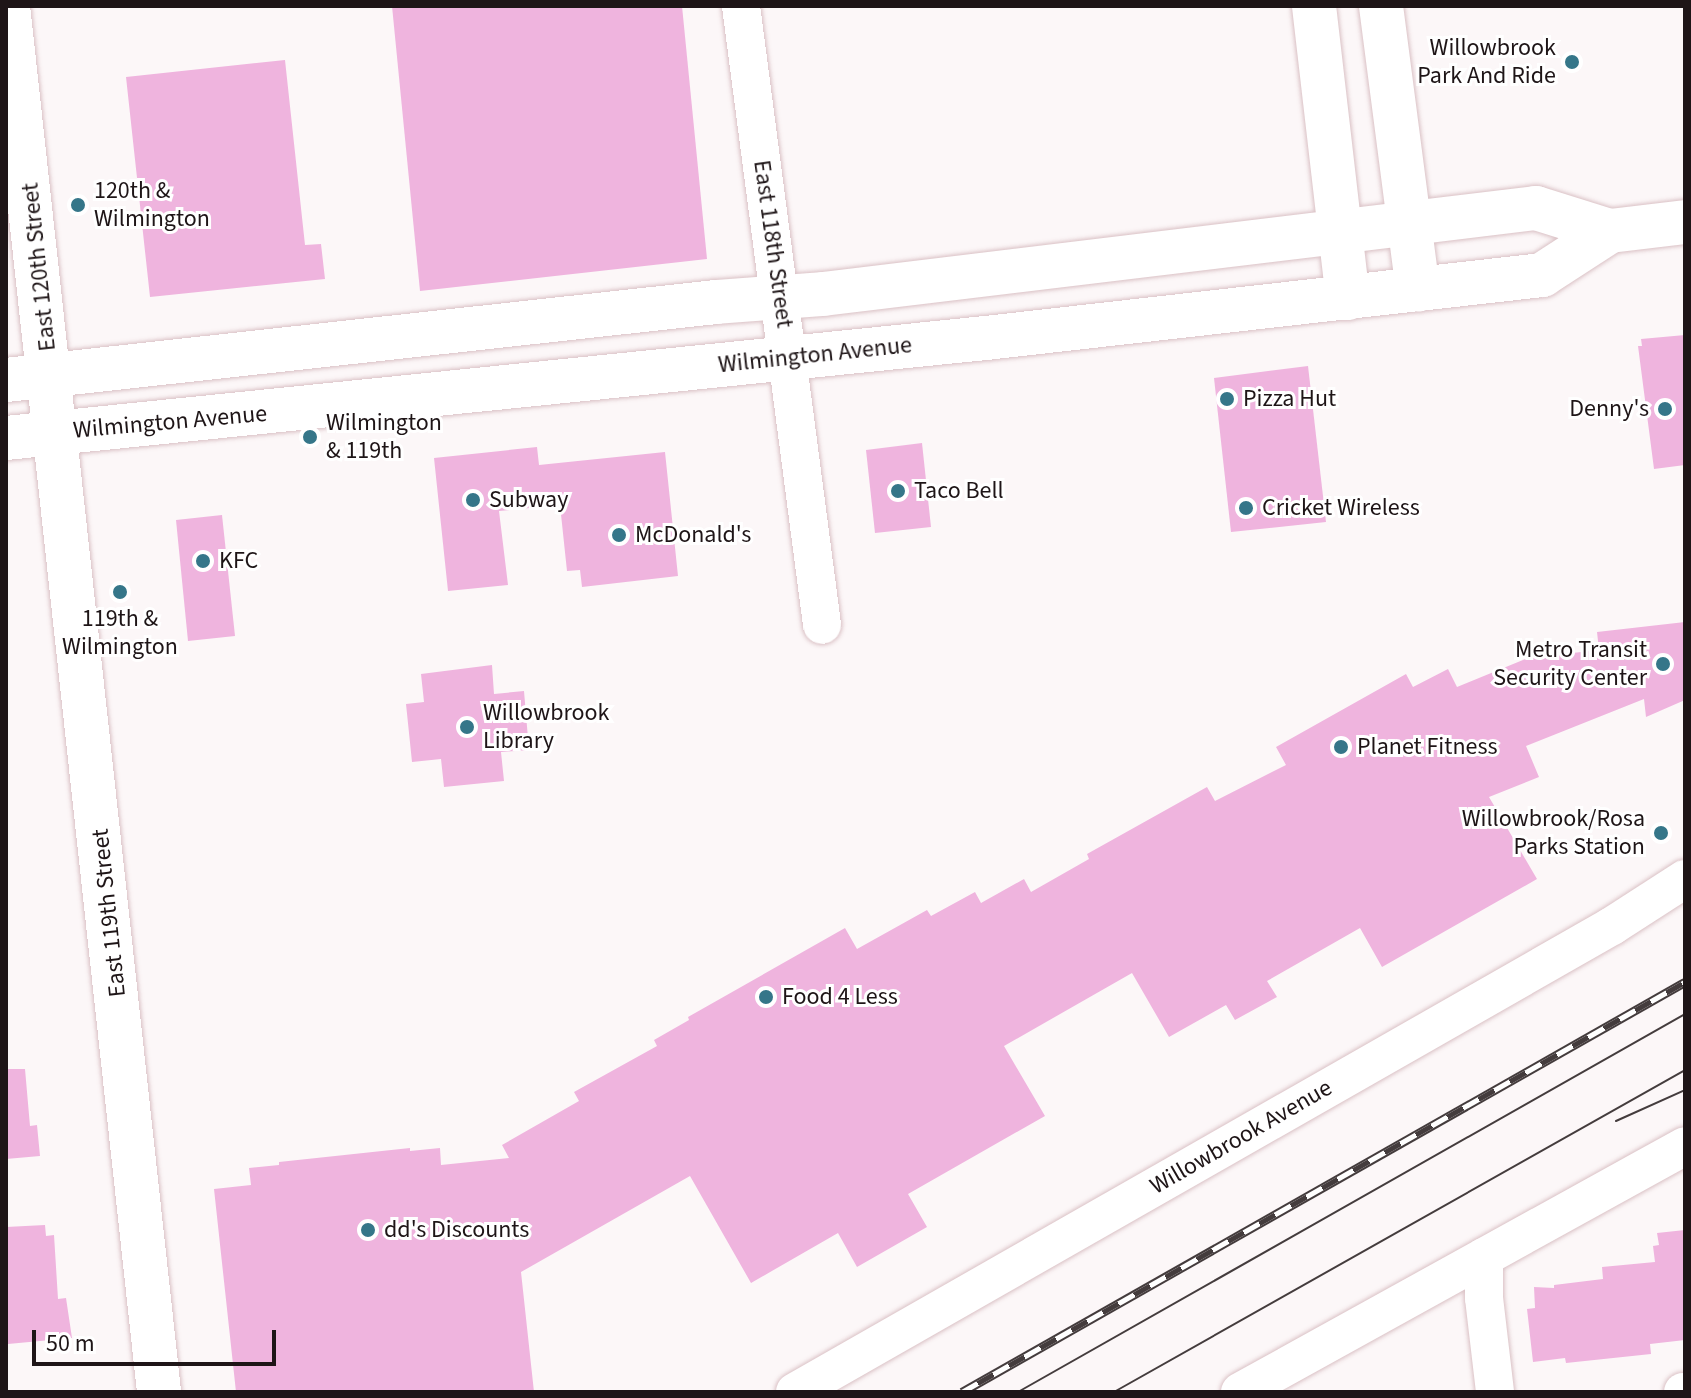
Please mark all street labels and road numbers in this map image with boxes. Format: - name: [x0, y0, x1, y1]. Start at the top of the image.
- street label: East 118th Street: [747, 158, 799, 330]
- street label: East 120th Street: [16, 181, 62, 353]
- street label: Wilmington Avenue: [717, 331, 913, 379]
- street label: Wilmington Avenue: [72, 399, 268, 445]
- street label: East 119th Street: [86, 827, 132, 999]
- street label: Willowbrook Avenue: [1145, 1073, 1337, 1201]

